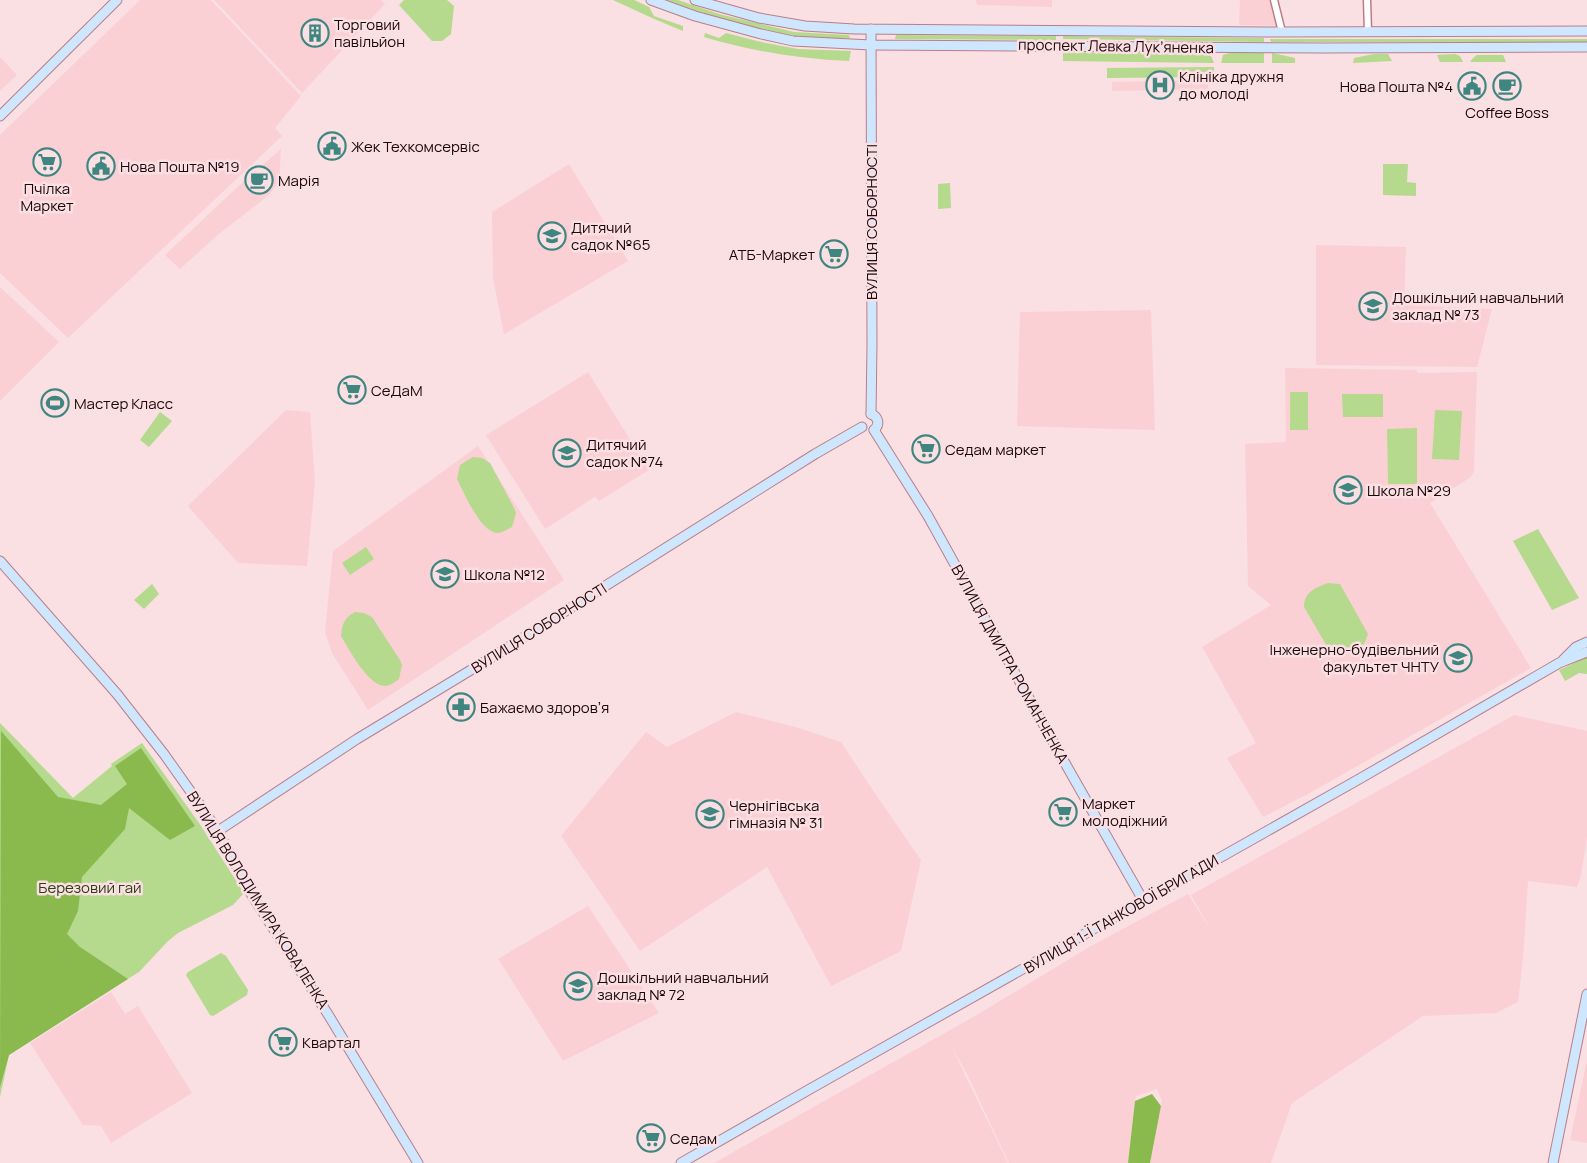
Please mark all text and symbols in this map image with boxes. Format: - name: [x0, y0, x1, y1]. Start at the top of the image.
- place label: Торговий павільйон: [334, 14, 405, 52]
- building icon: Торговий павільйон: [300, 18, 330, 48]
- street label: проспект Левка Лукʼяненка: [1018, 34, 1214, 58]
- place label: Клініка дружня до молоді: [1179, 66, 1284, 104]
- hospital icon: Клініка дружня до молоді: [1145, 70, 1175, 100]
- public building icon: Нова Пошта №4: [1457, 71, 1487, 101]
- cafe icon: Coffee Boss: [1492, 71, 1522, 101]
- place label: Нова Пошта №4: [1340, 76, 1453, 97]
- place label: Coffee Boss: [1465, 102, 1549, 123]
- public building icon: Жек Техкомсервіс: [317, 131, 347, 161]
- place label: Жек Техкомсервіс: [351, 136, 480, 157]
- street label: ВУЛИЦЯ СОБОРНОСТІ: [861, 144, 882, 300]
- supermarket icon: Пчілка Маркет: [32, 147, 62, 177]
- public building icon: Нова Пошта №19: [86, 151, 116, 181]
- place label: Нова Пошта №19: [120, 156, 240, 177]
- cafe icon: Марія: [244, 165, 274, 195]
- place label: Марія: [278, 170, 320, 191]
- place label: Пчілка Маркет: [20, 178, 74, 216]
- place label: Дитячий садок №65: [571, 217, 650, 255]
- school or university icon: Дитячий садок №65: [537, 221, 567, 251]
- supermarket icon: АТБ-Маркет: [819, 239, 849, 269]
- place label: АТБ-Маркет: [729, 244, 815, 265]
- place label: Дошкільний навчальний заклад № 73: [1392, 287, 1564, 325]
- school or university icon: Дошкільний навчальний заклад № 73: [1358, 291, 1388, 321]
- supermarket icon: СеДаМ: [337, 375, 367, 405]
- place label: СеДаМ: [371, 380, 423, 401]
- sports icon: Мастер Класс: [40, 388, 70, 418]
- place label: Мастер Класс: [74, 393, 173, 414]
- place label: Дитячий садок №74: [586, 434, 663, 472]
- supermarket icon: Седам маркет: [911, 434, 941, 464]
- school or university icon: Дитячий садок №74: [552, 438, 582, 468]
- place label: Седам маркет: [945, 439, 1047, 460]
- school or university icon: Школа №29: [1333, 475, 1363, 505]
- place label: Школа №29: [1367, 480, 1451, 501]
- school or university icon: Школа №12: [430, 559, 460, 589]
- street label: ВУЛИЦЯ ДМИТРА РОМАНЧЕНКА: [946, 561, 1074, 768]
- place label: Школа №12: [464, 564, 545, 585]
- street label: ВУЛИЦЯ СОБОРНОСТІ: [467, 578, 611, 678]
- place label: Інженерно-будівельний факультет ЧНТУ: [1269, 639, 1440, 677]
- school or university icon: Інженерно-будівельний факультет ЧНТУ: [1443, 643, 1473, 673]
- pharmacy icon: Бажаємо здоровʼя: [446, 692, 476, 722]
- place label: Бажаємо здоровʼя: [480, 697, 609, 718]
- street label: ВУЛИЦЯ ВОЛОДИМИРА КОВАЛЕНКА: [182, 787, 334, 1013]
- place label: Маркет молодіжний: [1082, 793, 1168, 831]
- place label: Чернігівська гімназія № 31: [729, 795, 823, 833]
- supermarket icon: Маркет молодіжний: [1048, 797, 1078, 827]
- school or university icon: Чернігівська гімназія № 31: [695, 799, 725, 829]
- street label: ВУЛИЦЯ 1-Ї ТАНКОВОЇ БРИГАДИ: [1020, 850, 1222, 978]
- park label: Березовий гай: [38, 877, 142, 898]
- place label: Дошкільний навчальний заклад № 72: [597, 967, 769, 1005]
- school or university icon: Дошкільний навчальний заклад № 72: [563, 971, 593, 1001]
- supermarket icon: Квартал: [268, 1027, 298, 1057]
- place label: Квартал: [302, 1032, 360, 1053]
- supermarket icon: Седам: [636, 1123, 666, 1153]
- place label: Седам: [670, 1128, 717, 1149]

